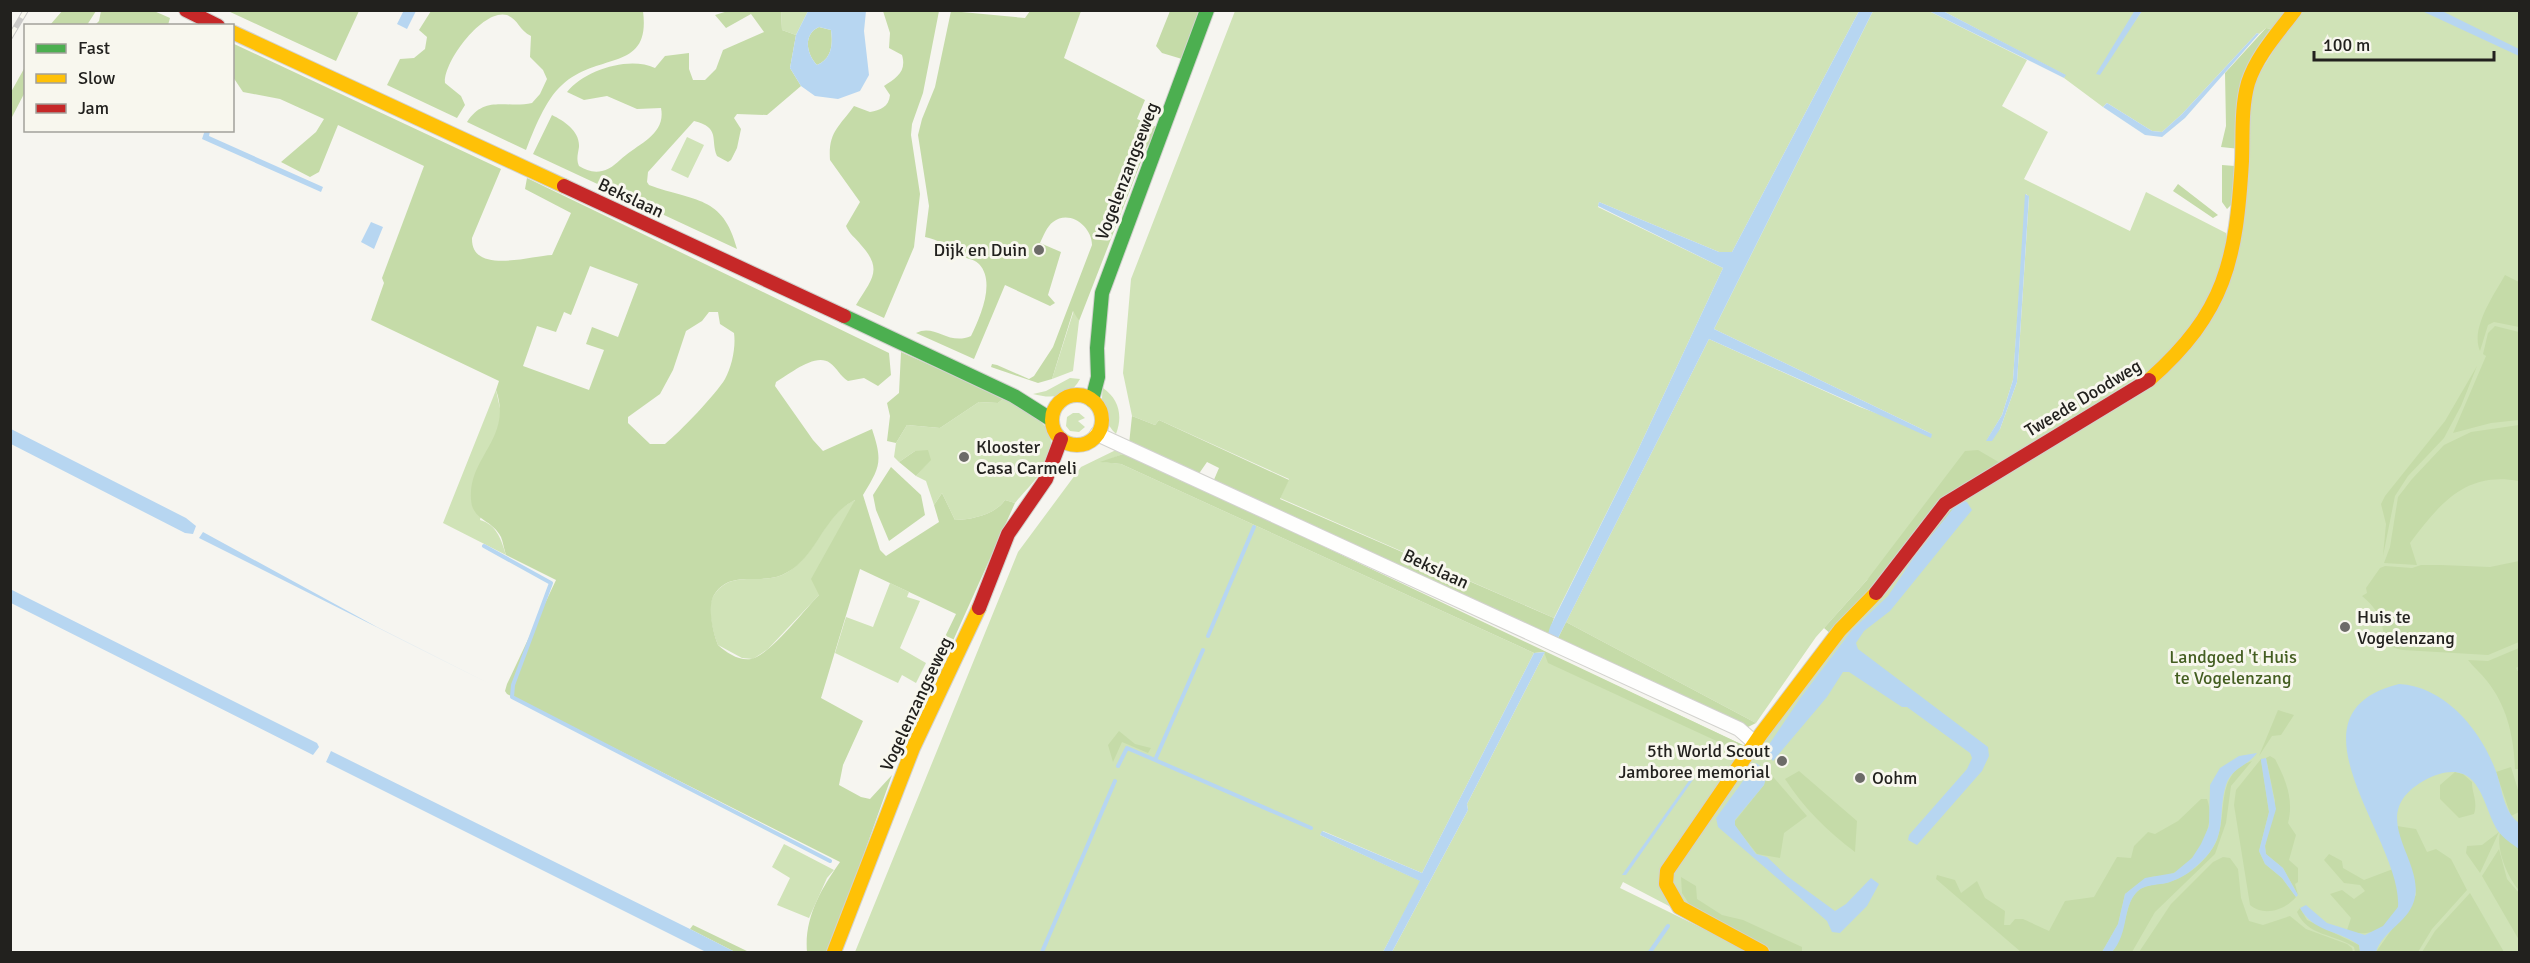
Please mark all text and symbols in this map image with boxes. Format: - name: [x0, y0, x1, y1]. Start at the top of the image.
- legend: [24, 24, 234, 132]
- scale bar: [2314, 24, 2494, 62]
- text: 100 m: [2323, 34, 2370, 56]
- text: Fast: [78, 37, 110, 59]
- text: Slow: [78, 67, 115, 89]
- text: Jam: [78, 97, 109, 119]
- street label: Vogelenzangseweg: [1091, 99, 1163, 243]
- street label: Bekslaan: [595, 173, 667, 223]
- place label: Dijk en Duin: [934, 239, 1027, 261]
- marker: Dijk en Duin: [1032, 243, 1046, 257]
- street label: Tweede Doodweg: [2021, 355, 2145, 441]
- place label: Klooster Casa Carmeli: [976, 436, 1077, 479]
- marker: Klooster Casa Carmeli: [957, 450, 971, 464]
- street label: Bekslaan: [1400, 544, 1472, 594]
- place label: Huis te Vogelenzang: [2357, 606, 2455, 649]
- marker: Huis te Vogelenzang: [2338, 620, 2352, 634]
- street label: Vogelenzangseweg: [875, 633, 957, 775]
- park label: Landgoed 't Huis te Vogelenzang: [2169, 646, 2297, 689]
- place label: 5th World Scout Jamboree memorial: [1619, 740, 1770, 783]
- marker: 5th World Scout Jamboree memorial: [1775, 754, 1789, 768]
- place label: Oohm: [1872, 767, 1917, 789]
- marker: Oohm: [1853, 771, 1867, 785]

